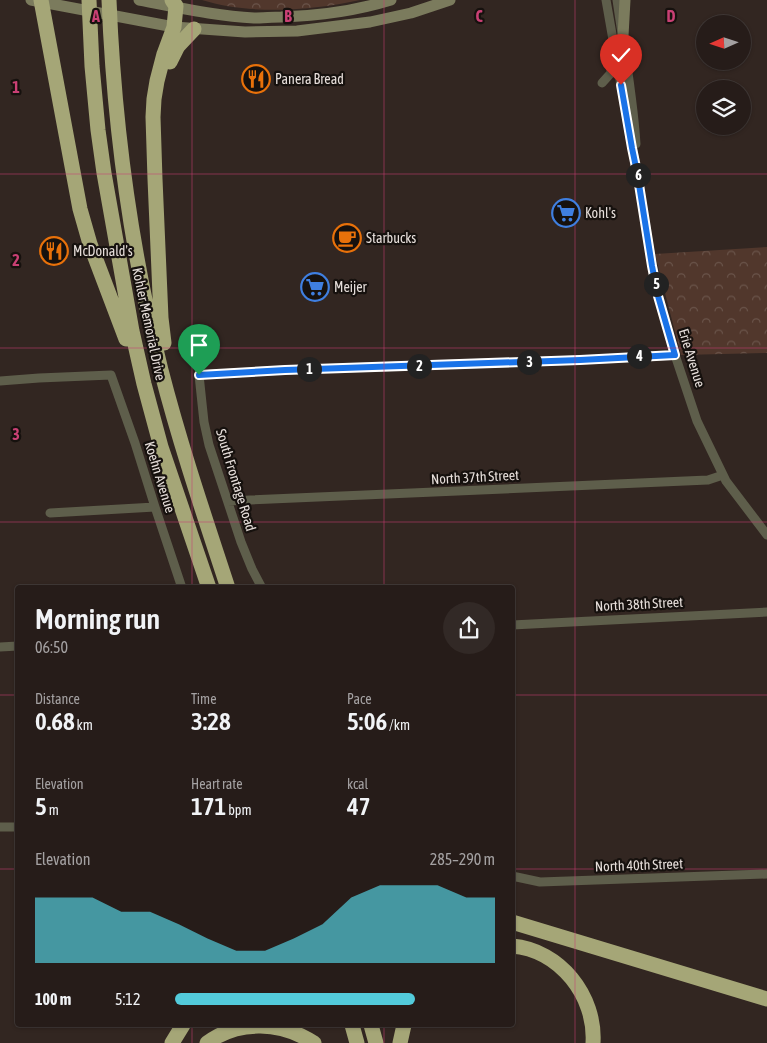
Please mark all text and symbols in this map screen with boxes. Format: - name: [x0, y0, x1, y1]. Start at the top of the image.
- text: A: [91, 7, 100, 25]
- text: B: [284, 7, 292, 25]
- text: C: [475, 7, 483, 25]
- text: D: [667, 7, 676, 25]
- north arrow: [696, 15, 751, 70]
- map controls: [696, 15, 751, 135]
- pin: [600, 34, 642, 85]
- icon: check: [607, 41, 635, 69]
- restaurant icon: Panera Bread: [241, 64, 271, 94]
- place label: Panera Bread: [275, 71, 344, 87]
- text: 1: [12, 78, 20, 96]
- button: layers: [696, 80, 751, 135]
- pin: 6: [626, 162, 650, 188]
- text: 6: [635, 167, 642, 183]
- supermarket icon: Kohl's: [551, 198, 581, 228]
- place label: Kohl's: [585, 205, 616, 221]
- cafe icon: Starbucks: [332, 223, 362, 253]
- place label: Starbucks: [366, 230, 416, 246]
- restaurant icon: McDonald's: [39, 236, 69, 266]
- place label: McDonald's: [73, 243, 133, 259]
- text: 2: [12, 251, 20, 269]
- street label: Kohler Memorial Drive: [129, 266, 169, 382]
- supermarket icon: Meijer: [300, 272, 330, 302]
- pin: 5: [644, 272, 668, 296]
- text: 5: [653, 276, 660, 292]
- place label: Meijer: [334, 279, 368, 295]
- pin: [178, 324, 220, 375]
- street label: Erie Avenue: [676, 327, 708, 389]
- icon: arrive: [185, 331, 213, 359]
- pin: 4: [626, 344, 652, 368]
- text: 4: [636, 348, 643, 364]
- pin: 3: [516, 350, 542, 374]
- pin: 2: [406, 354, 432, 378]
- text: 3: [526, 354, 533, 370]
- pin: 1: [296, 356, 322, 382]
- text: 2: [416, 358, 423, 374]
- text: 1: [306, 361, 313, 377]
- text: 3: [12, 425, 20, 443]
- street label: South Frontage Road: [213, 427, 259, 533]
- street label: Koehn Avenue: [142, 439, 178, 515]
- street label: North 37th Street: [431, 467, 519, 487]
- street label: North 38th Street: [595, 594, 683, 614]
- button: share: [443, 602, 495, 654]
- text: Morning run: [35, 603, 160, 635]
- text: 06:50: [35, 638, 68, 656]
- text: Distance: [35, 691, 80, 707]
- text: Time: [191, 691, 217, 707]
- text: Pace: [347, 691, 372, 707]
- text: 0.68: [35, 707, 75, 735]
- text: 3:28: [191, 707, 231, 735]
- text: 5:06: [347, 707, 387, 735]
- text: km: [75, 717, 93, 733]
- text: /km: [387, 717, 410, 733]
- text: Elevation: [35, 776, 84, 792]
- text: Heart rate: [191, 776, 243, 792]
- text: kcal: [347, 776, 368, 792]
- text: 5: [35, 792, 47, 820]
- text: 171: [191, 792, 226, 820]
- text: 47: [347, 792, 371, 820]
- text: m: [47, 802, 59, 818]
- text: bpm: [226, 802, 252, 818]
- text: Elevation: [35, 850, 90, 868]
- text: 285–290 m: [430, 850, 495, 868]
- street label: North 40th Street: [595, 855, 683, 875]
- text: 100 m: [35, 990, 71, 1008]
- text: 5:12: [115, 990, 140, 1008]

